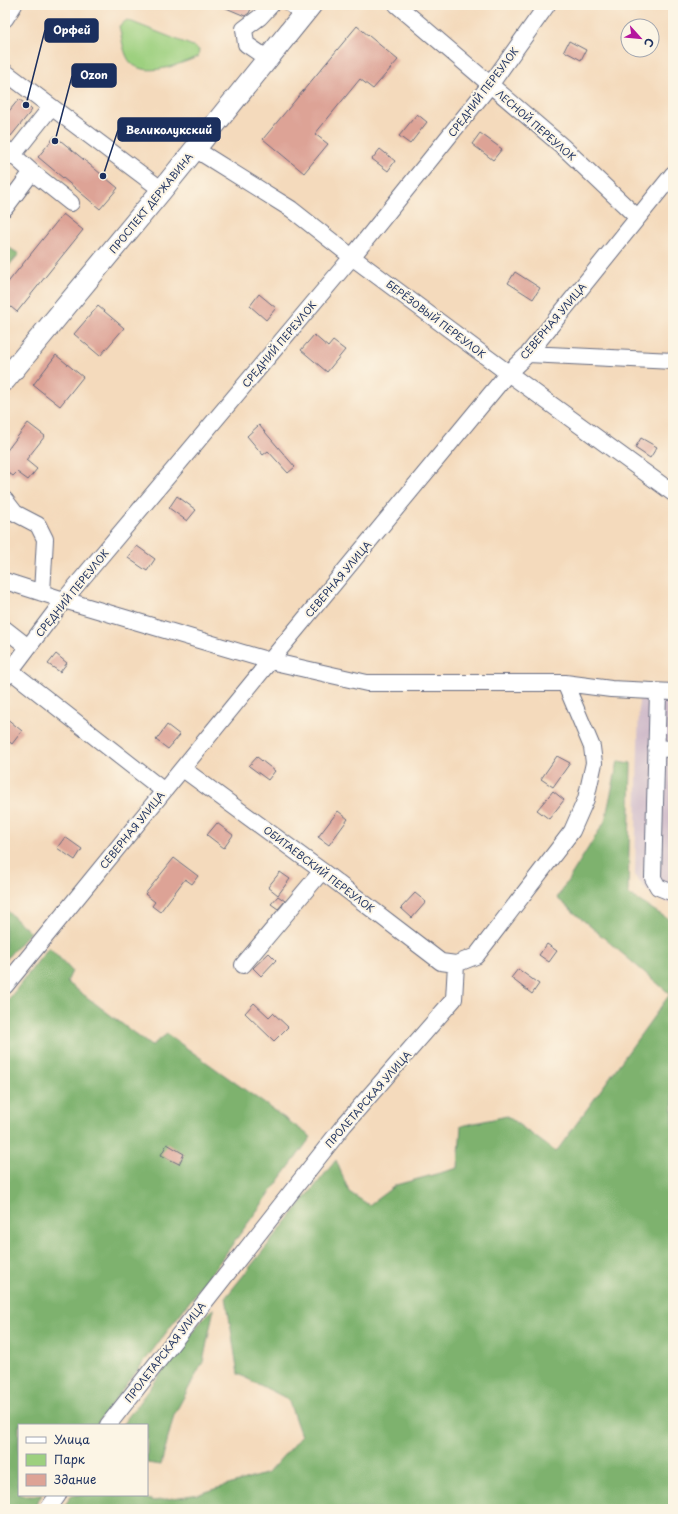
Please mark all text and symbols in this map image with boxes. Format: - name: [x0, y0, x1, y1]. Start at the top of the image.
- north arrow: [620, 18, 660, 58]
- callout: Орфей: [45, 19, 98, 42]
- text: Орфей: [53, 21, 91, 38]
- text: С: [640, 35, 659, 50]
- street label: СРЕДНИЙ ПЕРЕУЛОК: [444, 43, 522, 140]
- callout: Ozon: [72, 64, 116, 87]
- text: Ozon: [80, 66, 108, 83]
- street label: ЛЕСНОЙ ПЕРЕУЛОК: [493, 86, 580, 164]
- callout: Великолукский: [118, 118, 220, 141]
- text: Великолукский: [126, 121, 212, 138]
- street label: ПРОСПЕКТ ДЕРЖАВИНА: [105, 149, 196, 256]
- street label: БЕРЁЗОВЫЙ ПЕРЕУЛОК: [384, 276, 489, 361]
- street label: СЕВЕРНАЯ УЛИЦА: [516, 279, 589, 362]
- street label: СРЕДНИЙ ПЕРЕУЛОК: [238, 297, 320, 390]
- street label: СЕВЕРНАЯ УЛИЦА: [301, 537, 374, 620]
- street label: СРЕДНИЙ ПЕРЕУЛОК: [32, 545, 112, 640]
- street label: СЕВЕРНАЯ УЛИЦА: [96, 787, 168, 872]
- street label: ОБИТАЕВСКИЙ ПЕРЕУЛОК: [261, 822, 378, 916]
- street label: ПРОЛЕТАРСКАЯ УЛИЦА: [321, 1047, 414, 1150]
- street label: ПРОЛЕТАРСКАЯ УЛИЦА: [121, 1298, 209, 1405]
- legend: [18, 1424, 148, 1496]
- text: Улица: [54, 1430, 90, 1448]
- text: Парк: [54, 1450, 86, 1468]
- text: Здание: [54, 1470, 96, 1488]

